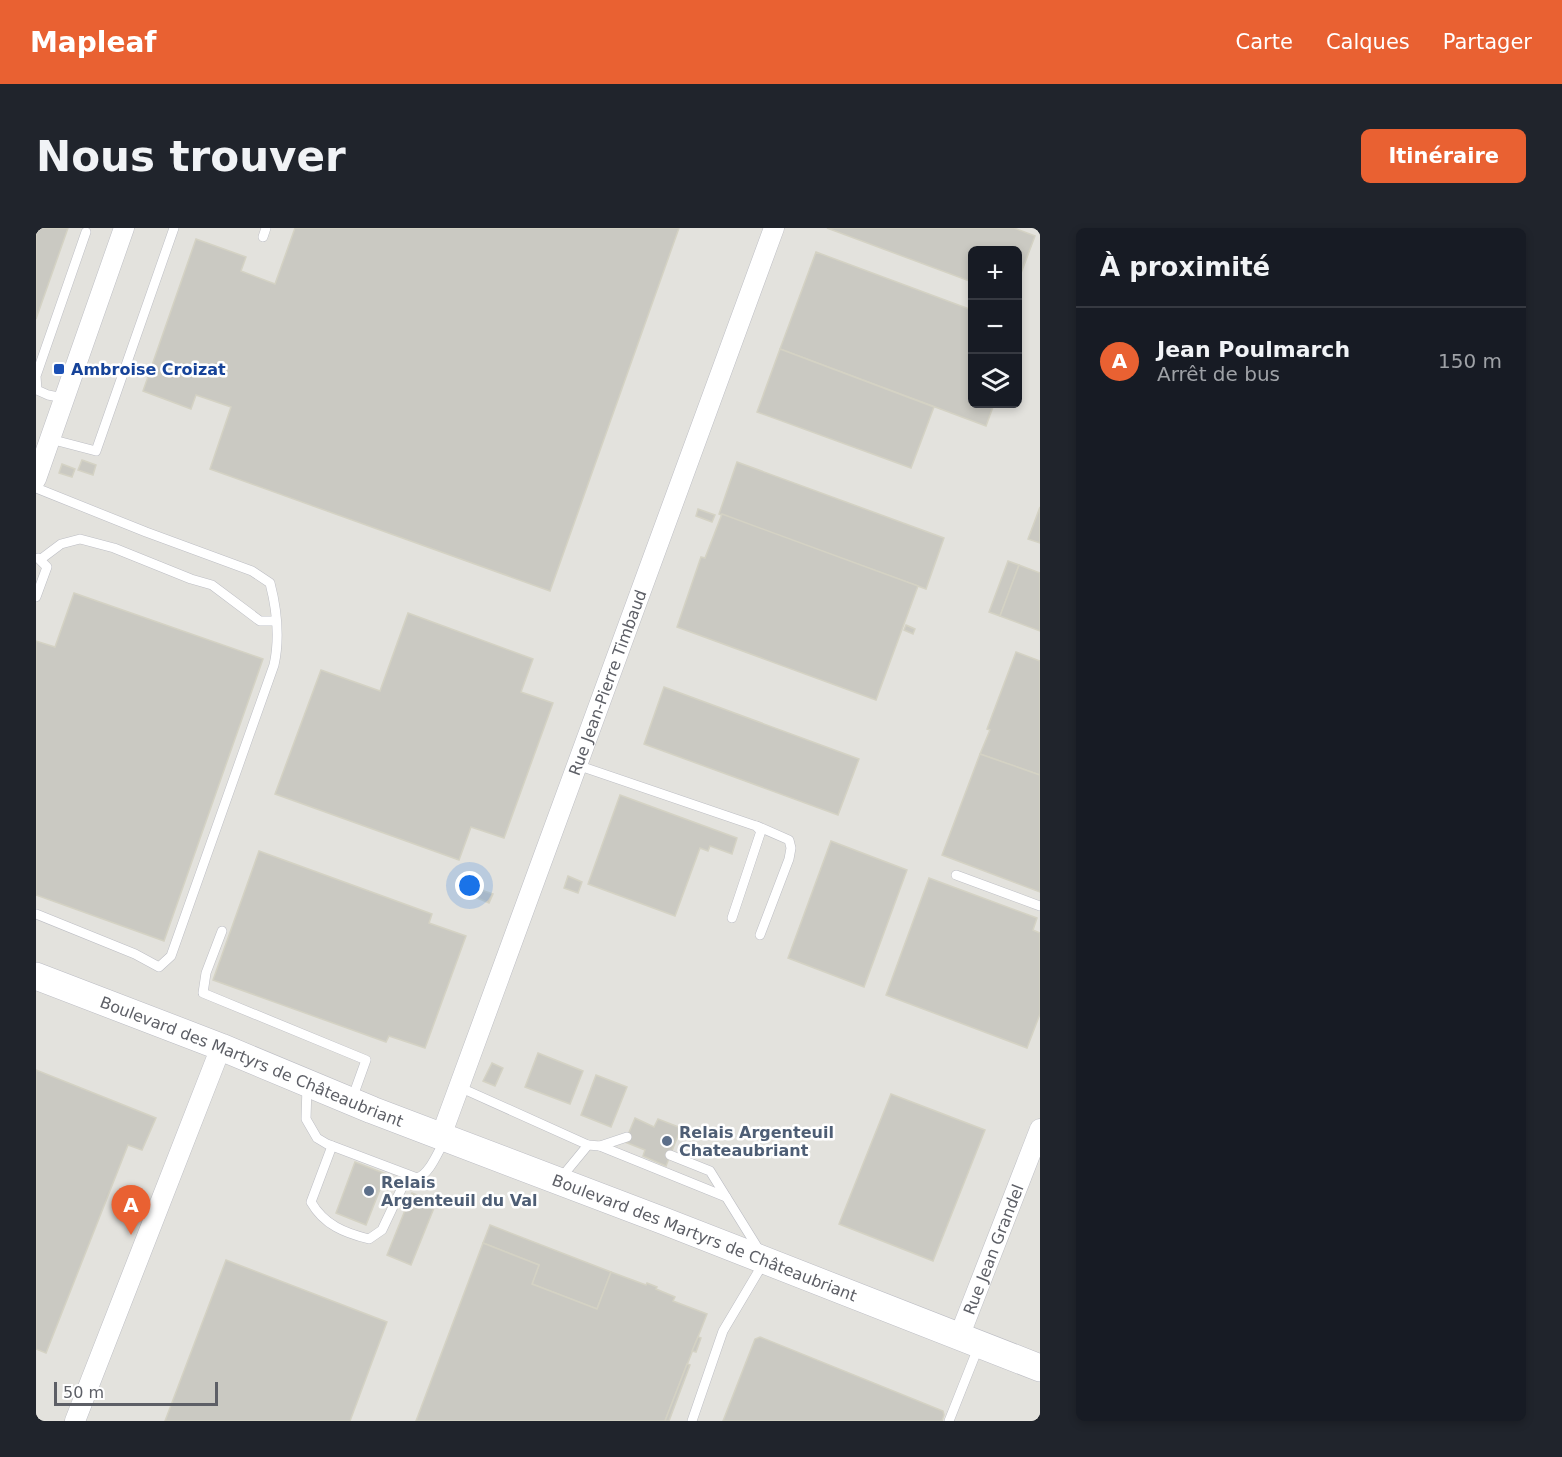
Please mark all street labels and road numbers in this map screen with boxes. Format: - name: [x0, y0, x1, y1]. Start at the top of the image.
- street label: Rue Jean-Pierre Timbaud: [565, 587, 651, 778]
- street label: Boulevard des Martyrs de Châteaubriant: [97, 992, 406, 1131]
- street label: Boulevard des Martyrs de Châteaubriant: [549, 1170, 860, 1305]
- street label: Rue Jean Grandel: [960, 1182, 1028, 1318]

